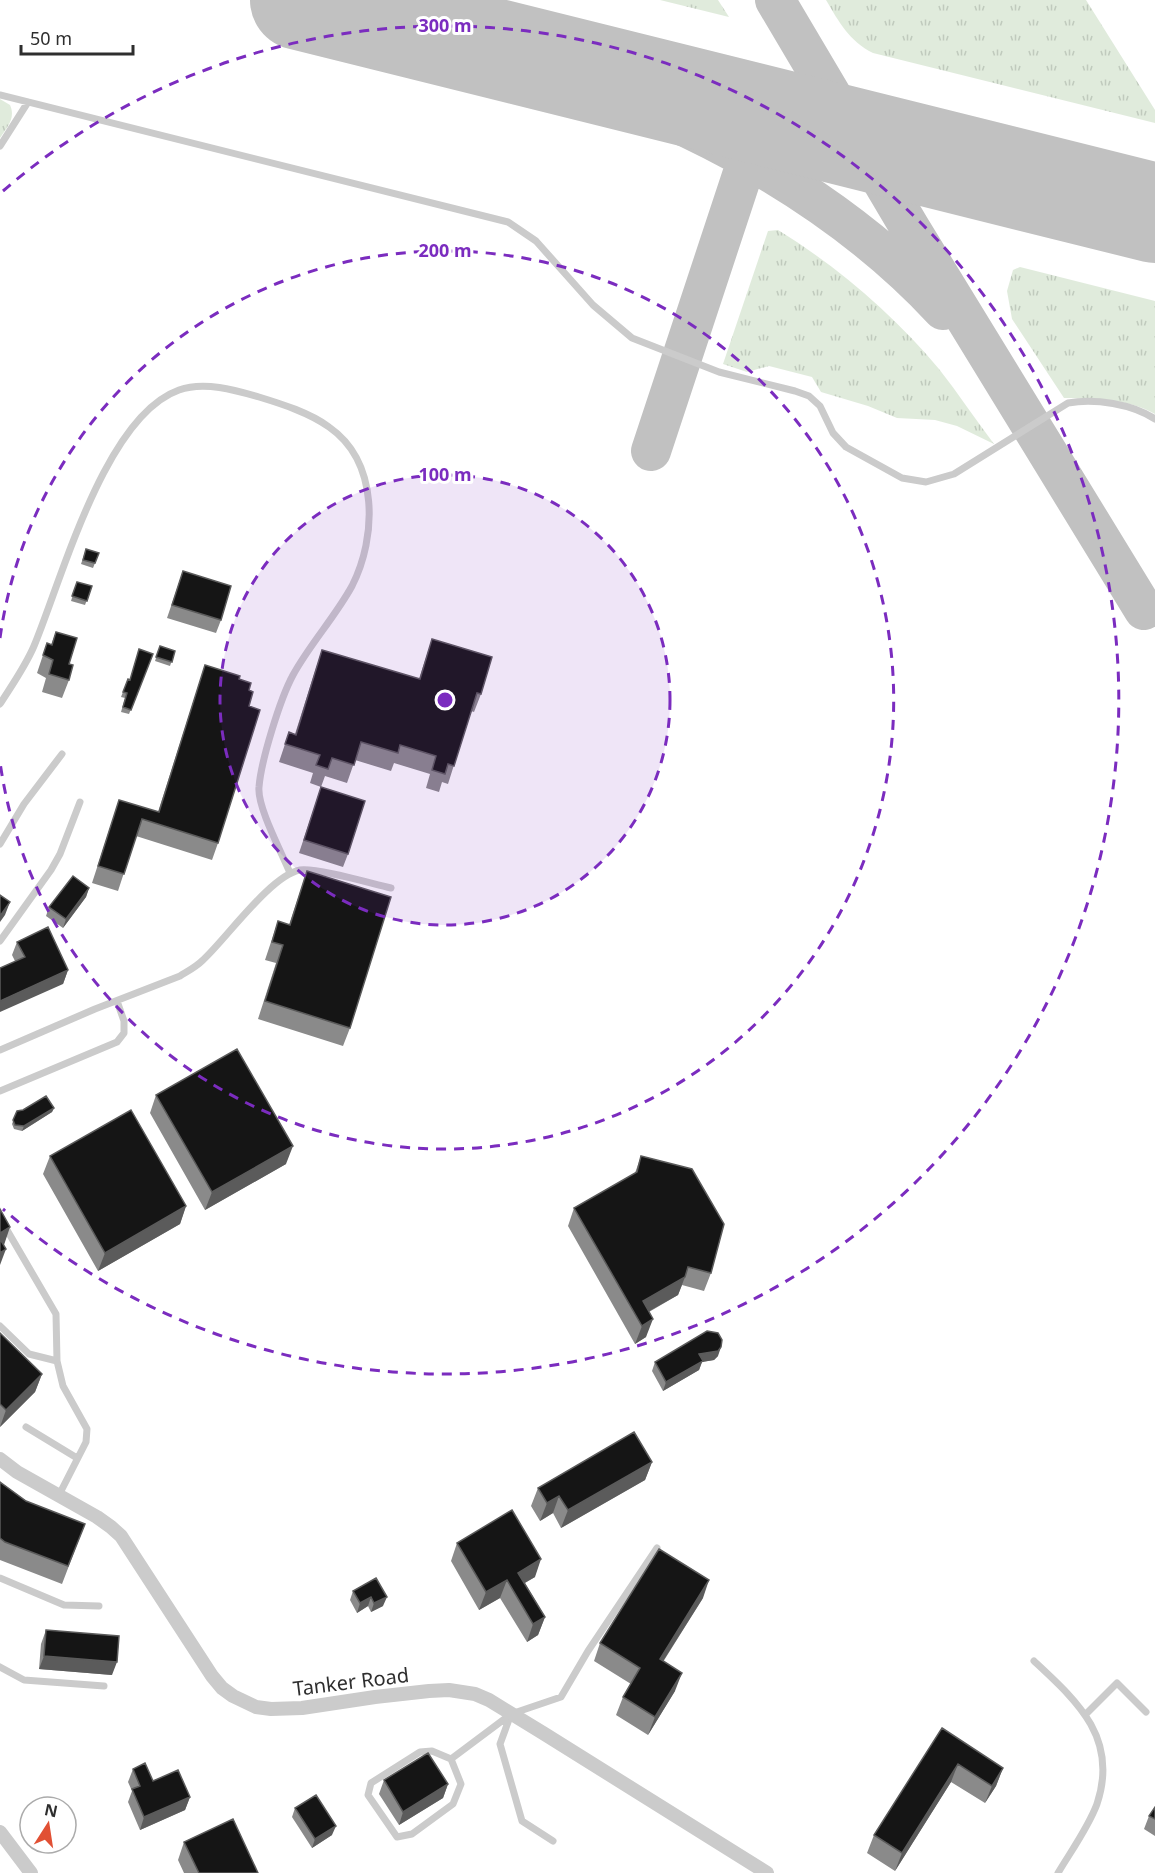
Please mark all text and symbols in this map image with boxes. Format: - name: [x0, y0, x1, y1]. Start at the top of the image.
- text: 300 m: [418, 13, 472, 37]
- scale bar: [21, 18, 134, 56]
- text: 50 m: [30, 26, 72, 50]
- text: 200 m: [418, 238, 472, 262]
- text: 100 m: [418, 462, 472, 486]
- centre of rings: [435, 690, 455, 710]
- street label: Tanker Road: [291, 1661, 410, 1702]
- north arrow: [18, 1795, 78, 1855]
- text: N: [42, 1798, 60, 1822]

